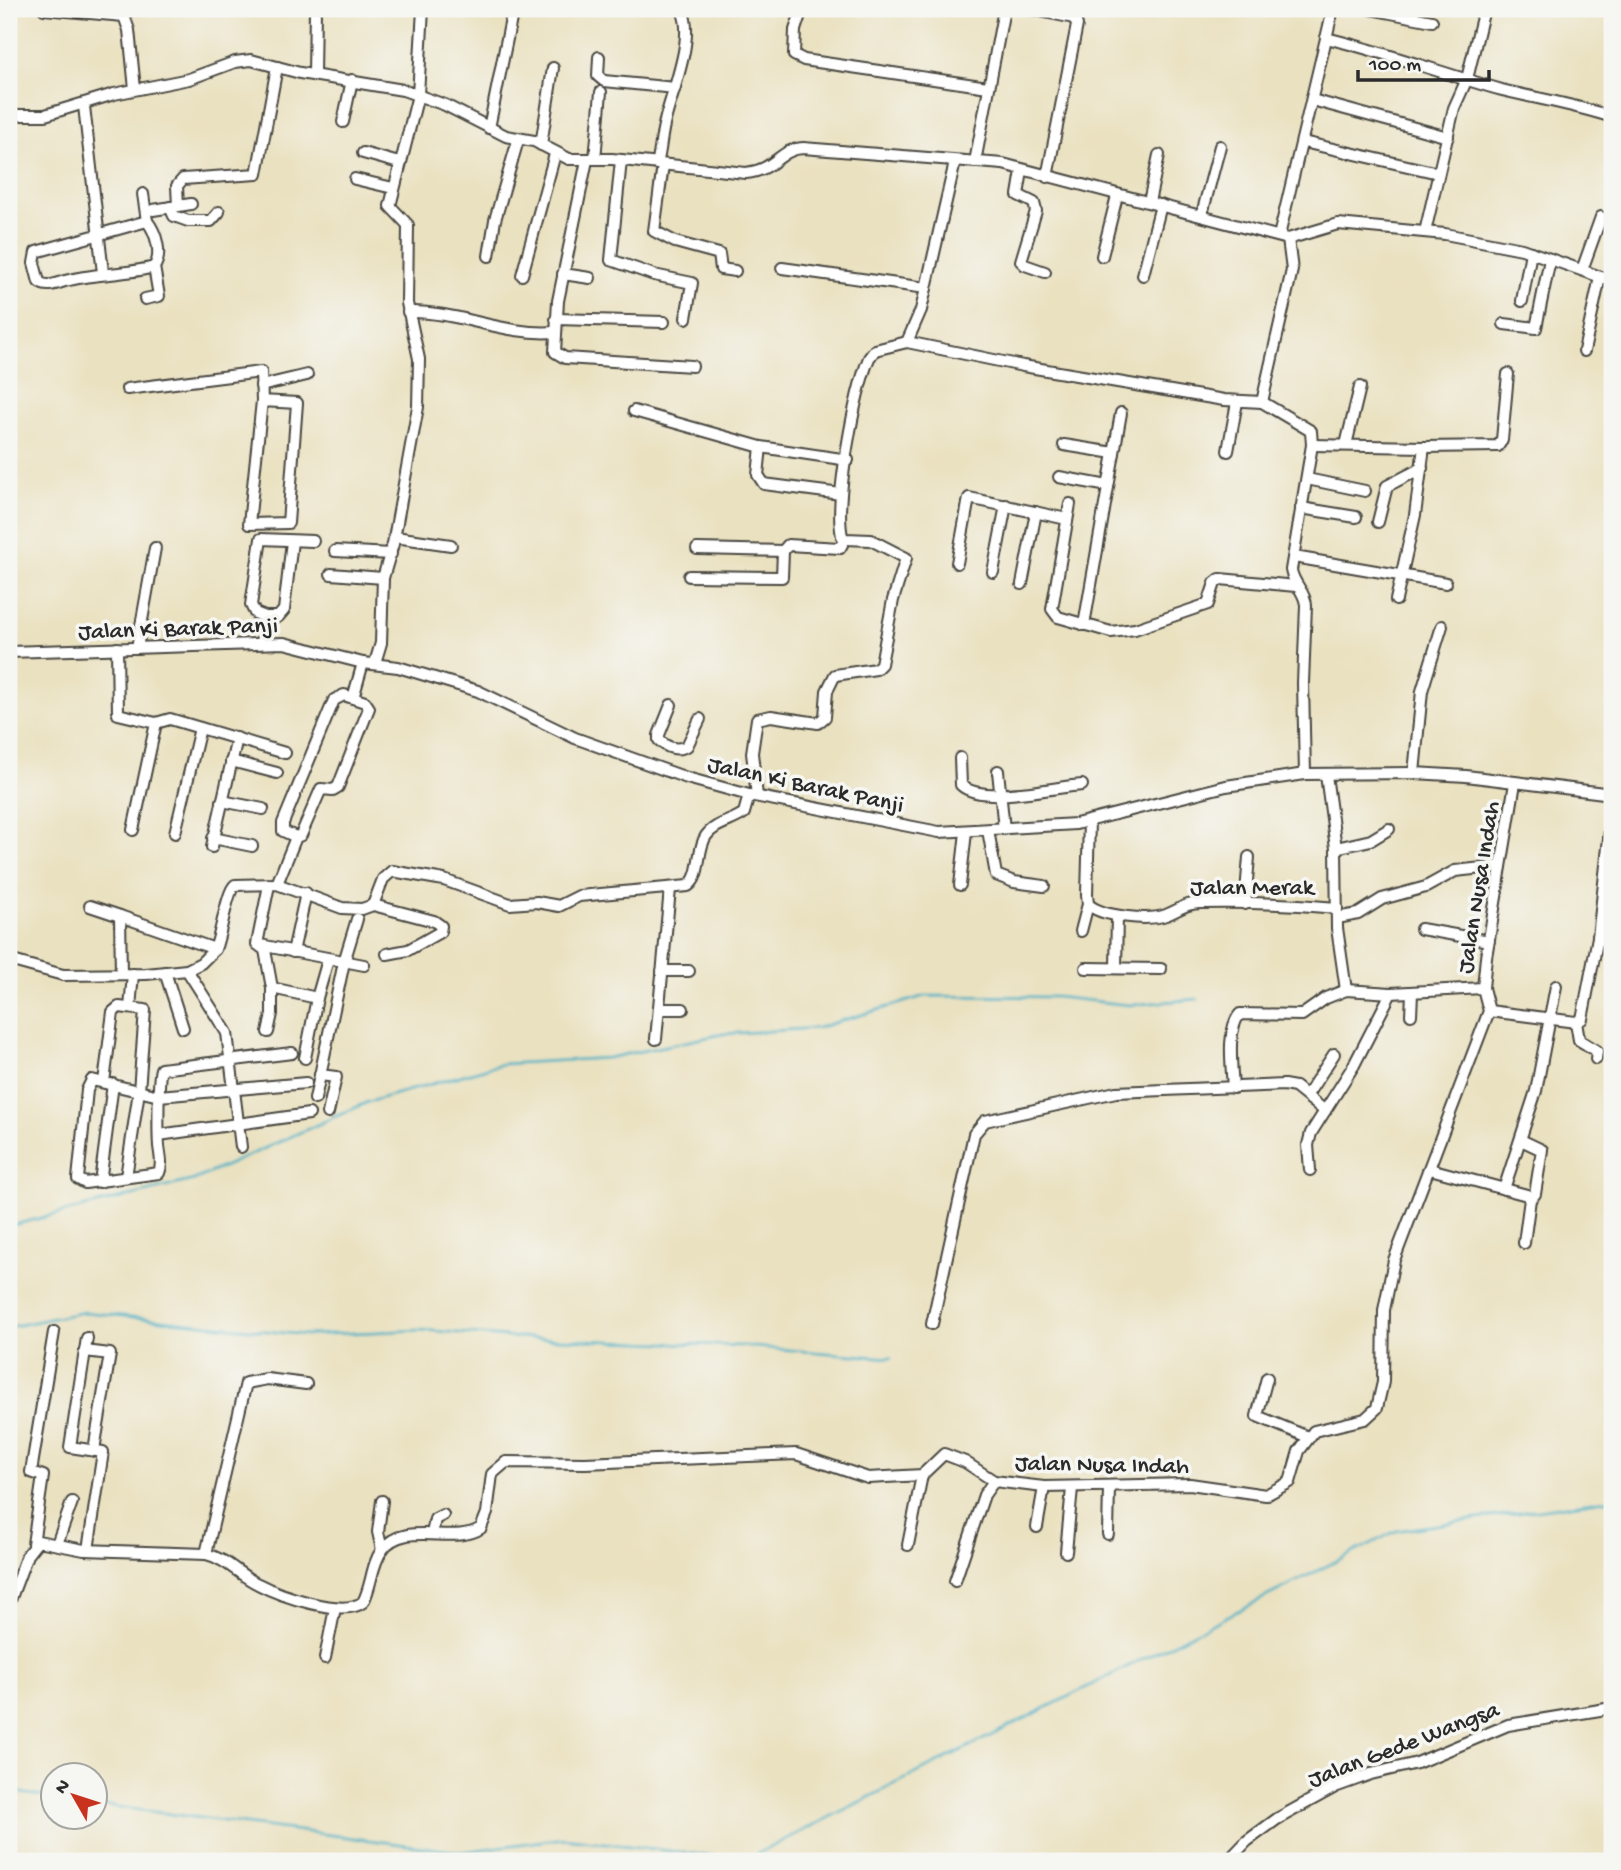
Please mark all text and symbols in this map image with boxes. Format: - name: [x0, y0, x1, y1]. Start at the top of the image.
- scale bar: [1358, 38, 1490, 82]
- text: 100 m: [1368, 54, 1421, 79]
- street label: Jalan Ki Barak Panji: [78, 613, 278, 648]
- street label: Jalan Ki Barak Panji: [705, 751, 906, 821]
- street label: Jalan Nusa Indah: [1453, 799, 1508, 976]
- street label: Jalan Merak: [1190, 875, 1316, 904]
- street label: Jalan Nusa Indah: [1015, 1450, 1189, 1483]
- street label: Jalan Gede Wangsa: [1305, 1696, 1505, 1796]
- north arrow: [38, 1762, 108, 1832]
- text: N: [51, 1775, 76, 1800]

